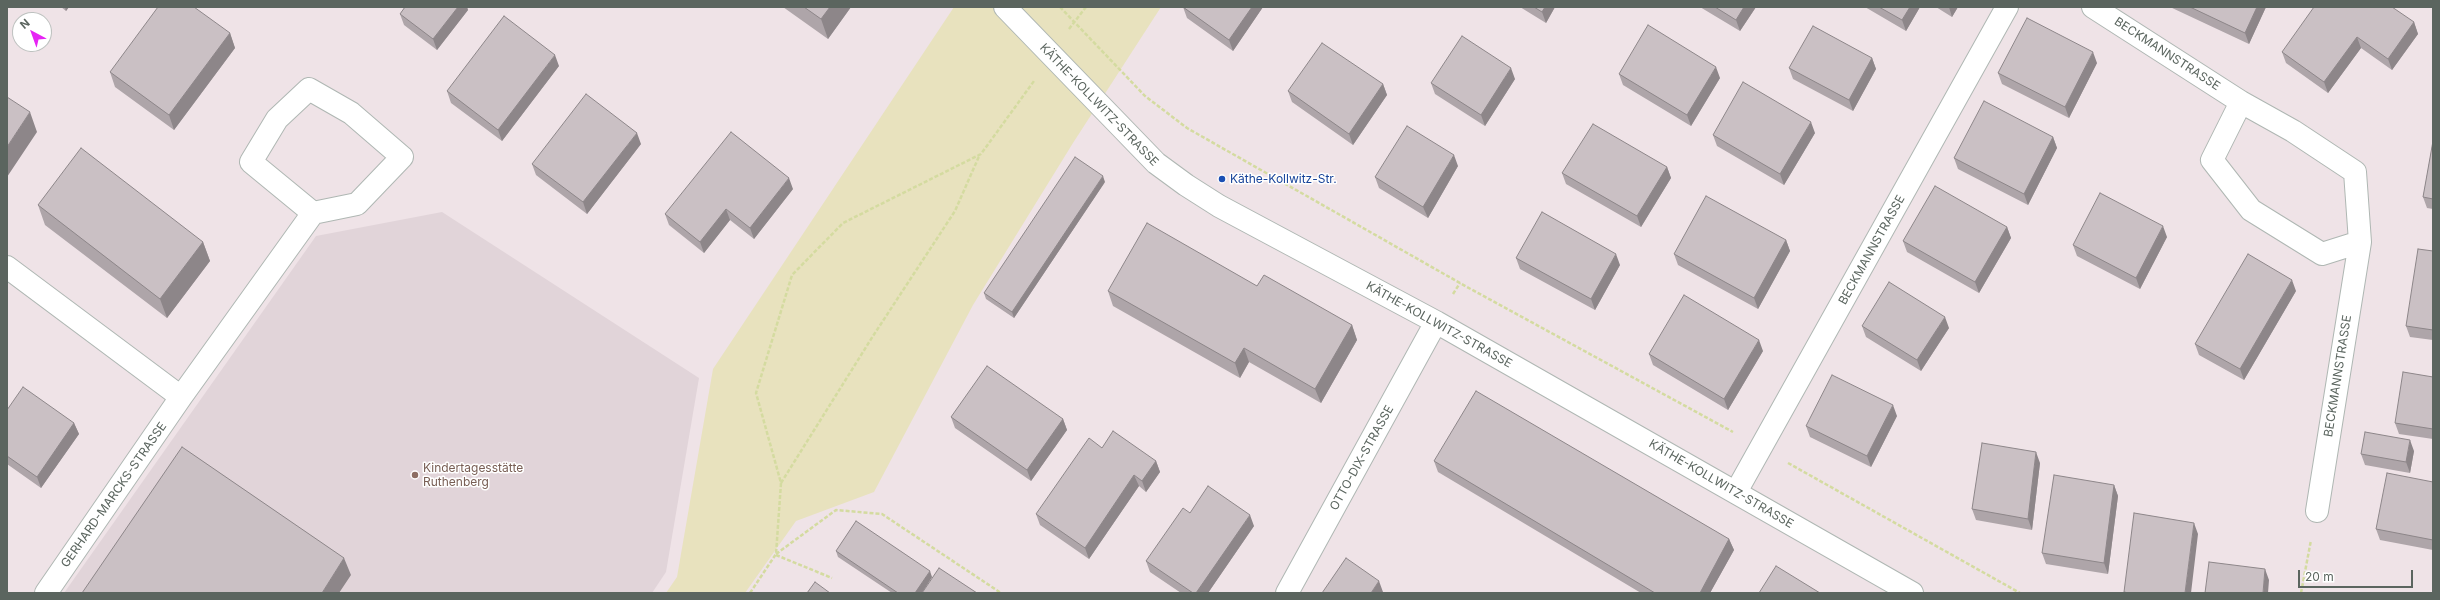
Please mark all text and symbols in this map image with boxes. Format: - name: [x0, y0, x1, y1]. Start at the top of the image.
- north arrow: [12, 12, 52, 52]
- street label: BECKMANNSTRASSE: [2111, 14, 2223, 94]
- text: N: [17, 16, 33, 32]
- street label: KÄTHE-KOLLWITZ-STRASSE: [1037, 41, 1161, 169]
- place label: Käthe-Kollwitz-Str.: [1230, 172, 1337, 186]
- marker: Käthe-Kollwitz-Str.: [1217, 174, 1227, 184]
- street label: BECKMANNSTRASSE: [1836, 193, 1908, 307]
- street label: KÄTHE-KOLLWITZ-STRASSE: [1364, 279, 1514, 371]
- street label: BECKMANNSTRASSE: [2321, 314, 2355, 438]
- street label: OTTO-DIX-STRASSE: [1327, 403, 1397, 513]
- street label: GERHARD-MARCKS-STRASSE: [58, 420, 170, 570]
- street label: KÄTHE-KOLLWITZ-STRASSE: [1646, 437, 1796, 531]
- place label: Kindertagesstätte Ruthenberg: [423, 461, 523, 489]
- marker: Kindertagesstätte Ruthenberg: [410, 470, 420, 480]
- scale bar: [2300, 562, 2415, 588]
- text: 20 m: [2305, 569, 2334, 584]

